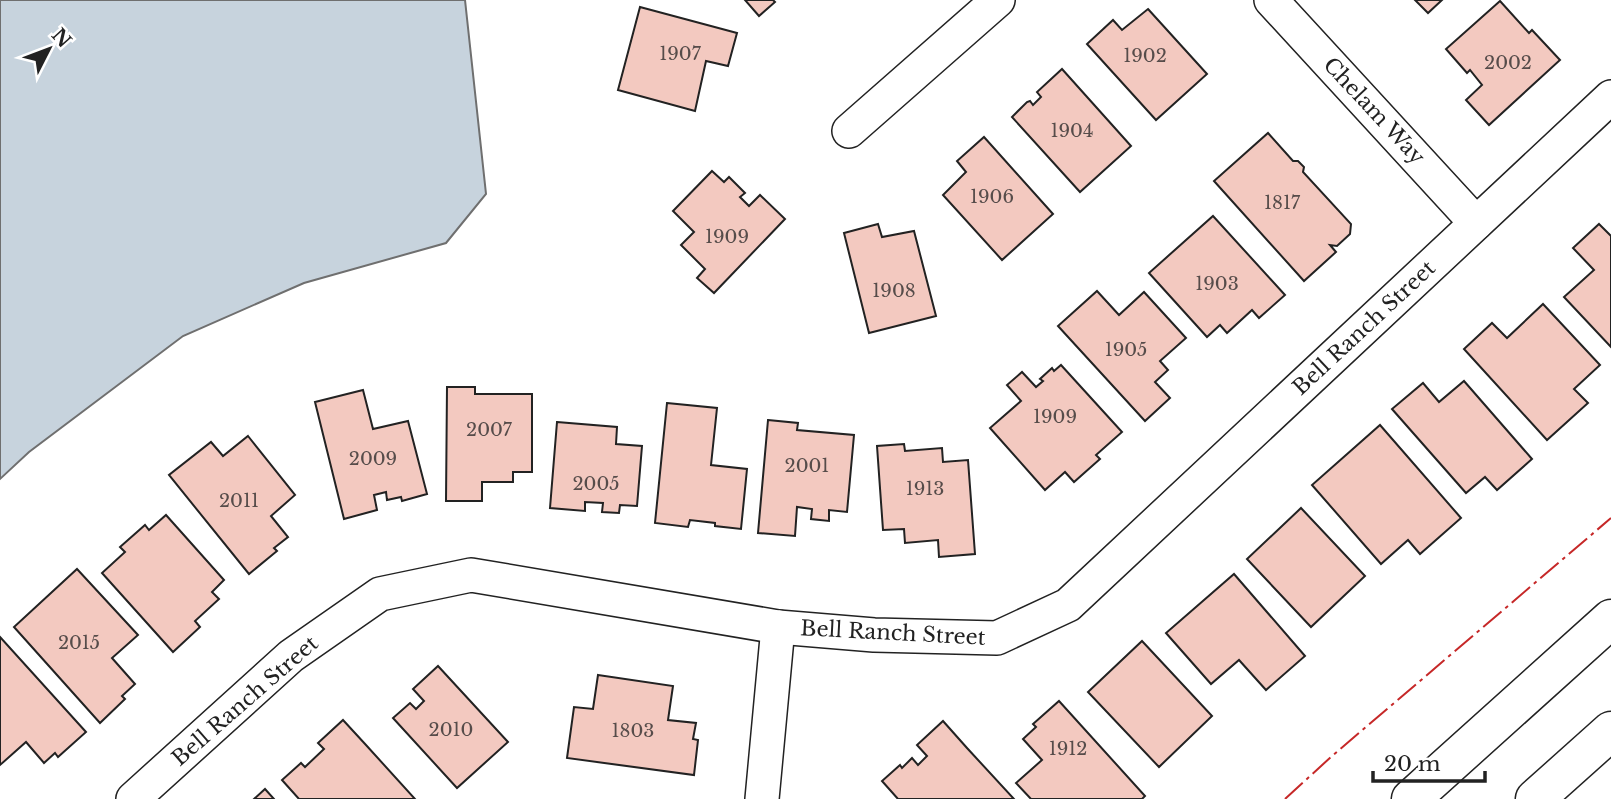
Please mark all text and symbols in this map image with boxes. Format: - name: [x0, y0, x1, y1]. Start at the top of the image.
- north arrow: [14, 14, 84, 84]
- text: N: [47, 24, 76, 52]
- house number: 1907: [659, 43, 702, 65]
- house number: 1902: [1123, 45, 1167, 67]
- street label: Chelam Way: [1318, 52, 1431, 170]
- house number: 2002: [1484, 52, 1532, 74]
- house number: 1904: [1051, 120, 1093, 142]
- house number: 1906: [970, 186, 1014, 208]
- house number: 1817: [1264, 192, 1301, 214]
- house number: 1909: [705, 226, 749, 248]
- street label: Bell Ranch Street: [1287, 255, 1441, 401]
- house number: 1903: [1195, 273, 1239, 295]
- house number: 1908: [872, 280, 916, 302]
- house number: 1905: [1105, 339, 1147, 361]
- house number: 1909: [1033, 406, 1077, 428]
- house number: 2007: [466, 419, 513, 441]
- house number: 2009: [349, 448, 397, 470]
- house number: 2001: [785, 455, 829, 477]
- house number: 2005: [572, 473, 620, 495]
- house number: 1913: [906, 478, 944, 500]
- house number: 2011: [219, 490, 259, 512]
- street label: Bell Ranch Street: [800, 615, 986, 651]
- street label: Bell Ranch Street: [167, 630, 324, 772]
- house number: 2015: [58, 632, 100, 654]
- house number: 2010: [429, 719, 473, 741]
- house number: 1803: [612, 720, 654, 742]
- house number: 1912: [1049, 738, 1087, 760]
- scale bar: [1373, 740, 1485, 784]
- text: 20 m: [1384, 751, 1441, 777]

